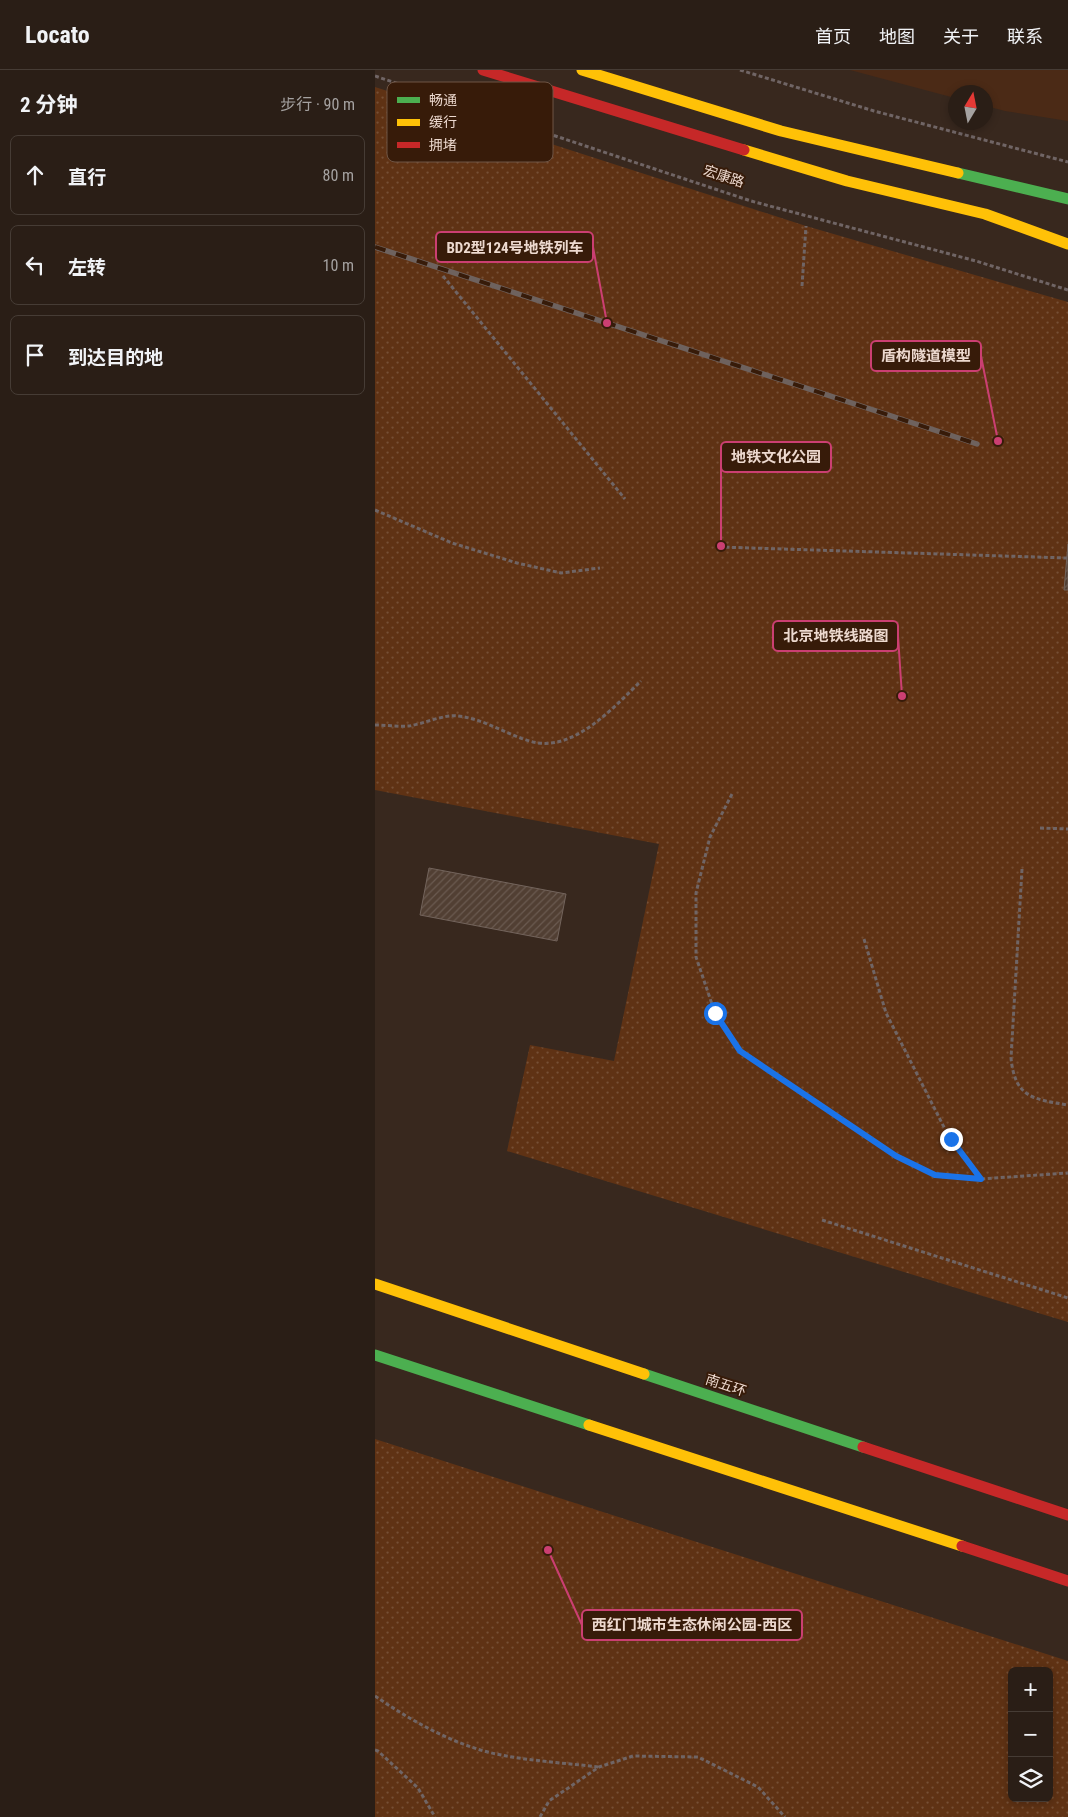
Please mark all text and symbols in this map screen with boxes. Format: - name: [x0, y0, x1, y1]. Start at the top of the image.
- text: Locato: [25, 21, 90, 49]
- text: 首页: [815, 26, 851, 47]
- text: 地图: [879, 26, 915, 47]
- text: 关于: [943, 26, 979, 47]
- text: 联系: [1007, 26, 1043, 47]
- legend: [387, 82, 553, 162]
- north arrow: [948, 85, 993, 130]
- text: 畅通: [429, 92, 457, 108]
- text: 2 分钟: [20, 93, 77, 117]
- text: 步行 · 90 m: [280, 95, 355, 114]
- text: 缓行: [429, 114, 457, 130]
- text: 拥堵: [429, 137, 457, 153]
- icon: ahead: [21, 161, 49, 189]
- street label: 宏康路: [702, 162, 746, 190]
- text: 直行: [68, 166, 106, 189]
- text: 80 m: [322, 166, 354, 185]
- callout: BD2型124号地铁列车: [436, 232, 593, 262]
- text: BD2型124号地铁列车: [446, 239, 584, 257]
- icon: left: [21, 251, 49, 279]
- text: 左转: [68, 256, 106, 279]
- text: 10 m: [322, 256, 354, 275]
- icon: arrive: [21, 341, 49, 369]
- callout: 盾构隧道模型: [871, 341, 981, 371]
- text: 到达目的地: [68, 346, 163, 369]
- text: 盾构隧道模型: [881, 347, 971, 365]
- callout: 地铁文化公园: [721, 442, 831, 472]
- text: 地铁文化公园: [731, 448, 821, 466]
- callout: 北京地铁线路图: [773, 621, 898, 651]
- text: 北京地铁线路图: [783, 627, 889, 645]
- route start: [704, 1002, 727, 1025]
- route end: [940, 1128, 963, 1151]
- street label: 南五环: [704, 1371, 748, 1399]
- callout: 西红门城市生态休闲公园-西区: [582, 1610, 802, 1640]
- text: 西红门城市生态休闲公园-西区: [592, 1616, 792, 1634]
- map controls: [1008, 1667, 1053, 1802]
- button: +: [1008, 1667, 1053, 1712]
- button: −: [1008, 1712, 1053, 1757]
- button: layers: [1008, 1757, 1053, 1802]

